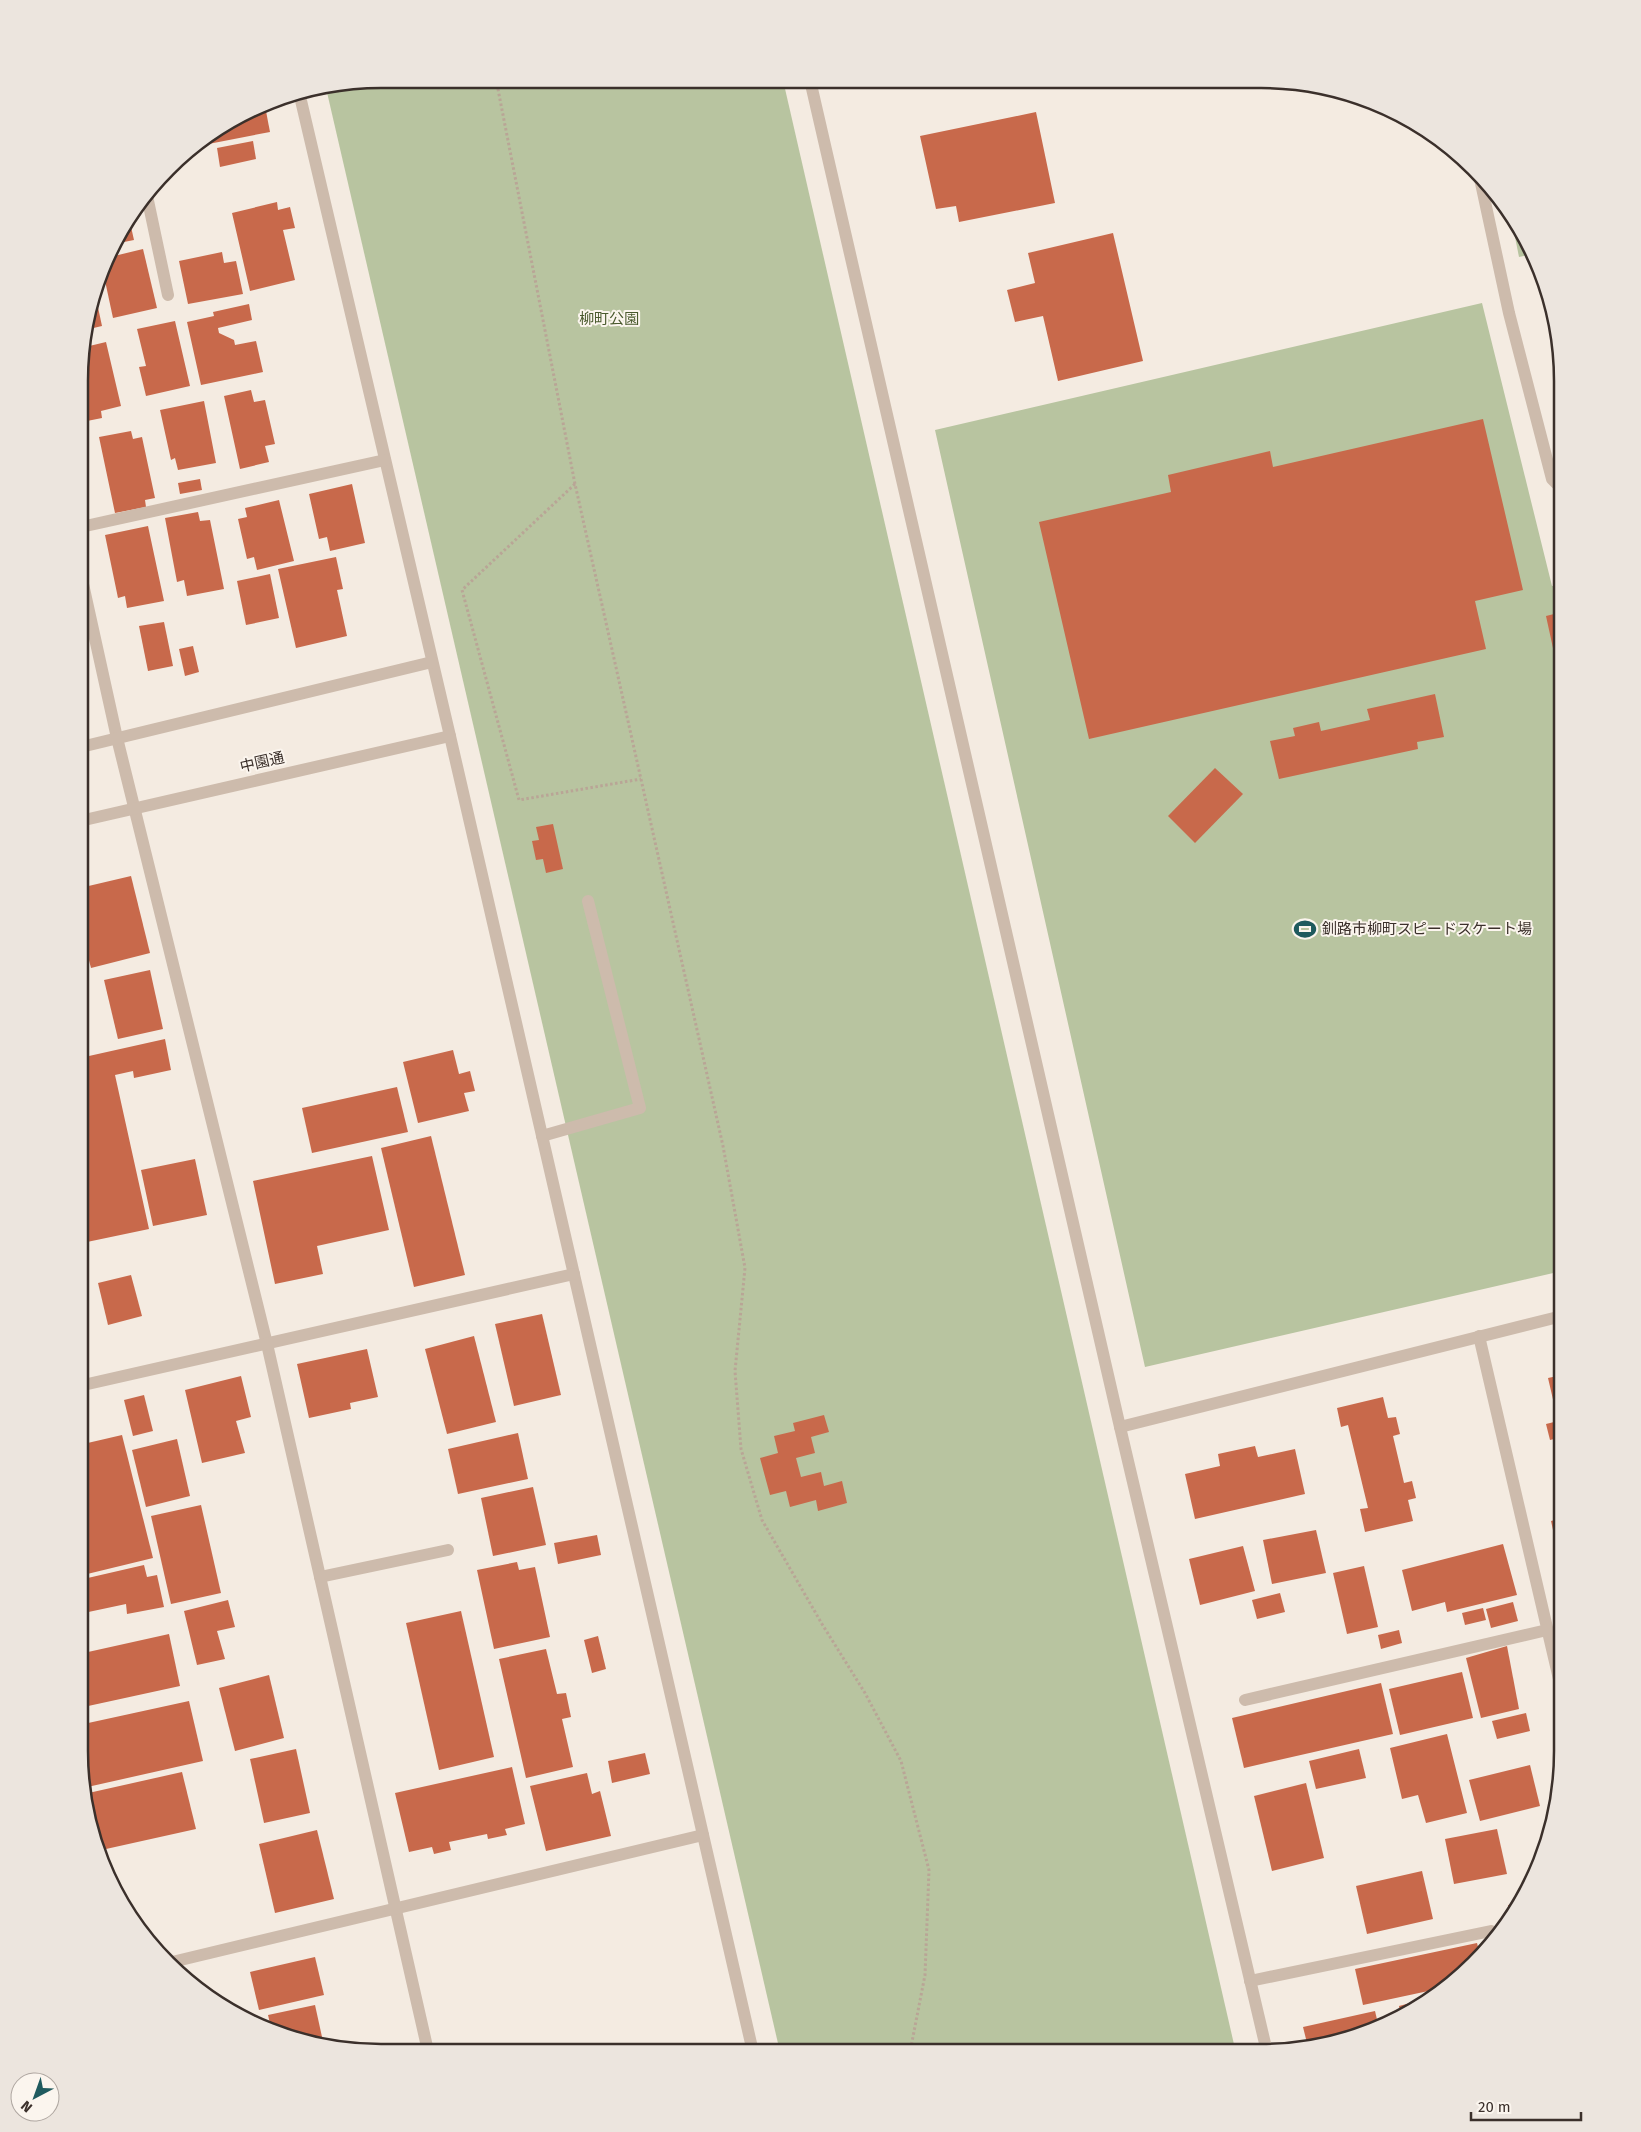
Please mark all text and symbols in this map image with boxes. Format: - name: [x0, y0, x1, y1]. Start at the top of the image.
- park label: 柳町公園: [579, 310, 639, 328]
- street label: 中園通: [238, 748, 286, 776]
- sports icon: 釧路市柳町スピードスケート場: [1292, 916, 1318, 942]
- place label: 釧路市柳町スピードスケート場: [1322, 920, 1532, 938]
- north arrow: [10, 2072, 60, 2122]
- scale bar: [1471, 2090, 1581, 2122]
- text: N: [18, 2097, 36, 2116]
- text: 20 m: [1478, 2098, 1511, 2116]

